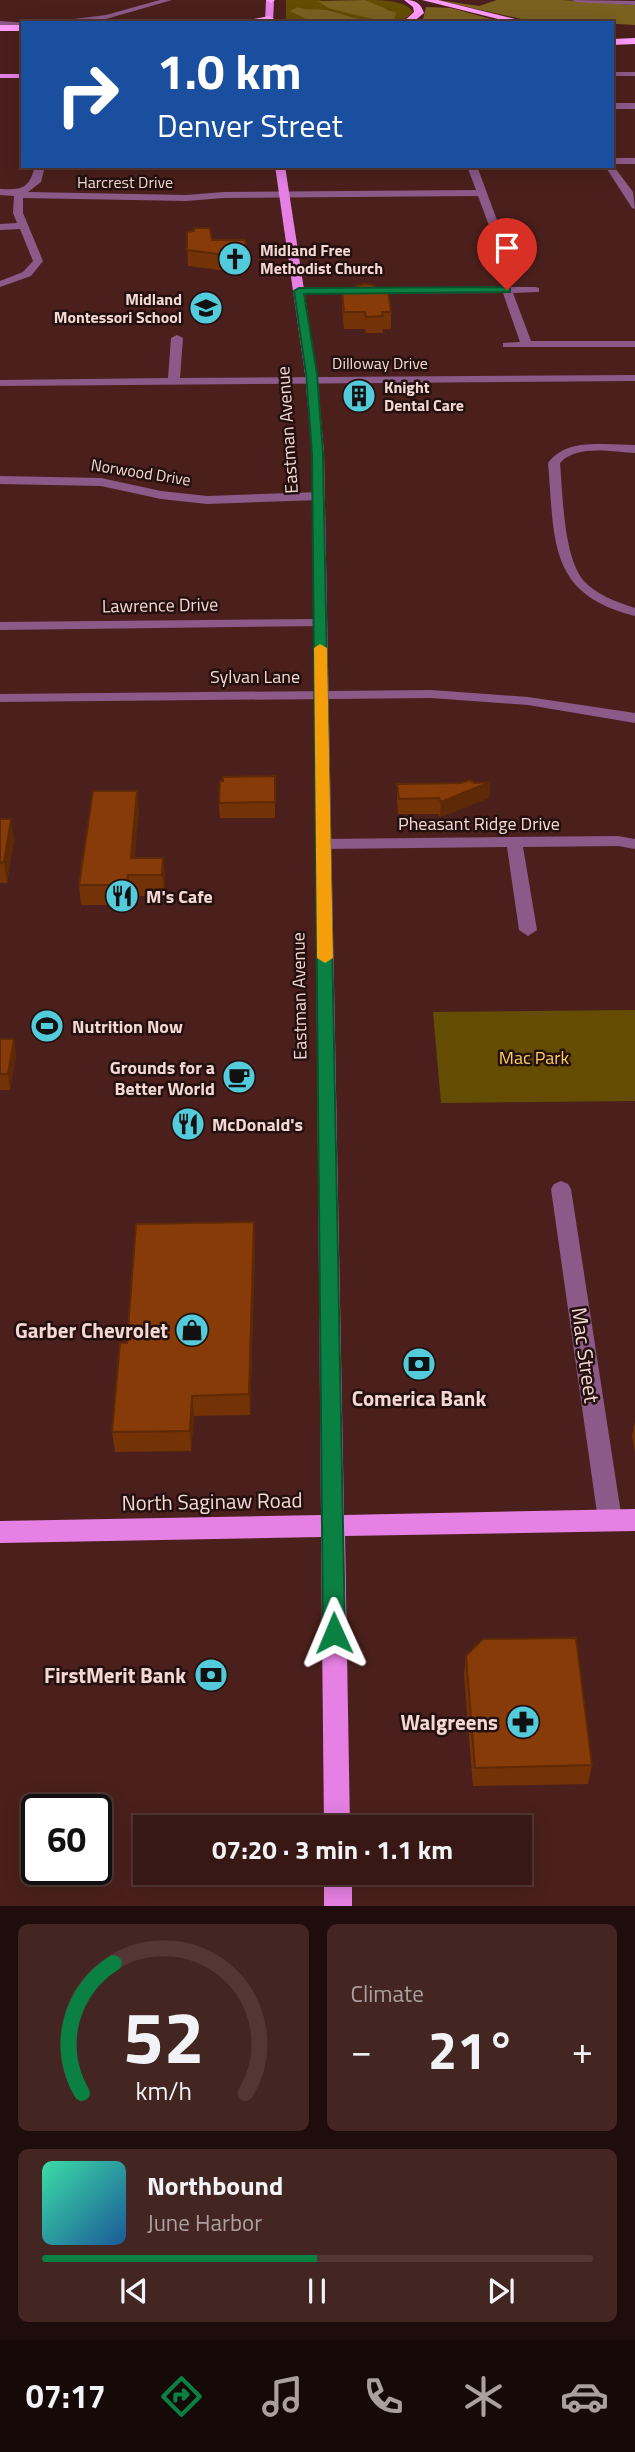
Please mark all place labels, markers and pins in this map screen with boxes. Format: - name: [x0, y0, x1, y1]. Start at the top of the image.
- pin: [477, 218, 537, 290]
- place label: Midland Free Methodist Church: [260, 238, 383, 280]
- church icon: Midland Free Methodist Church: [216, 240, 254, 278]
- place label: Midland Montessori School: [54, 287, 182, 329]
- school or university icon: Midland Montessori School: [187, 289, 225, 327]
- place label: Knight Dental Care: [384, 375, 464, 417]
- building icon: Knight Dental Care: [340, 377, 378, 415]
- restaurant icon: M's Cafe: [103, 877, 141, 915]
- place label: M's Cafe: [146, 883, 213, 910]
- sports icon: Nutrition Now: [28, 1007, 66, 1045]
- place label: Nutrition Now: [72, 1013, 183, 1040]
- place label: Grounds for a Better World: [110, 1054, 215, 1102]
- cafe icon: Grounds for a Better World: [220, 1058, 258, 1096]
- restaurant icon: McDonald's: [169, 1105, 207, 1143]
- place label: McDonald's: [212, 1111, 303, 1138]
- shop icon: Garber Chevrolet: [173, 1311, 211, 1349]
- place label: Garber Chevrolet: [15, 1314, 168, 1346]
- bank icon: Comerica Bank: [400, 1345, 438, 1383]
- place label: Comerica Bank: [352, 1382, 486, 1414]
- bank icon: FirstMerit Bank: [192, 1656, 230, 1694]
- place label: FirstMerit Bank: [44, 1659, 186, 1691]
- pharmacy icon: Walgreens: [504, 1703, 542, 1741]
- place label: Walgreens: [400, 1706, 498, 1738]

